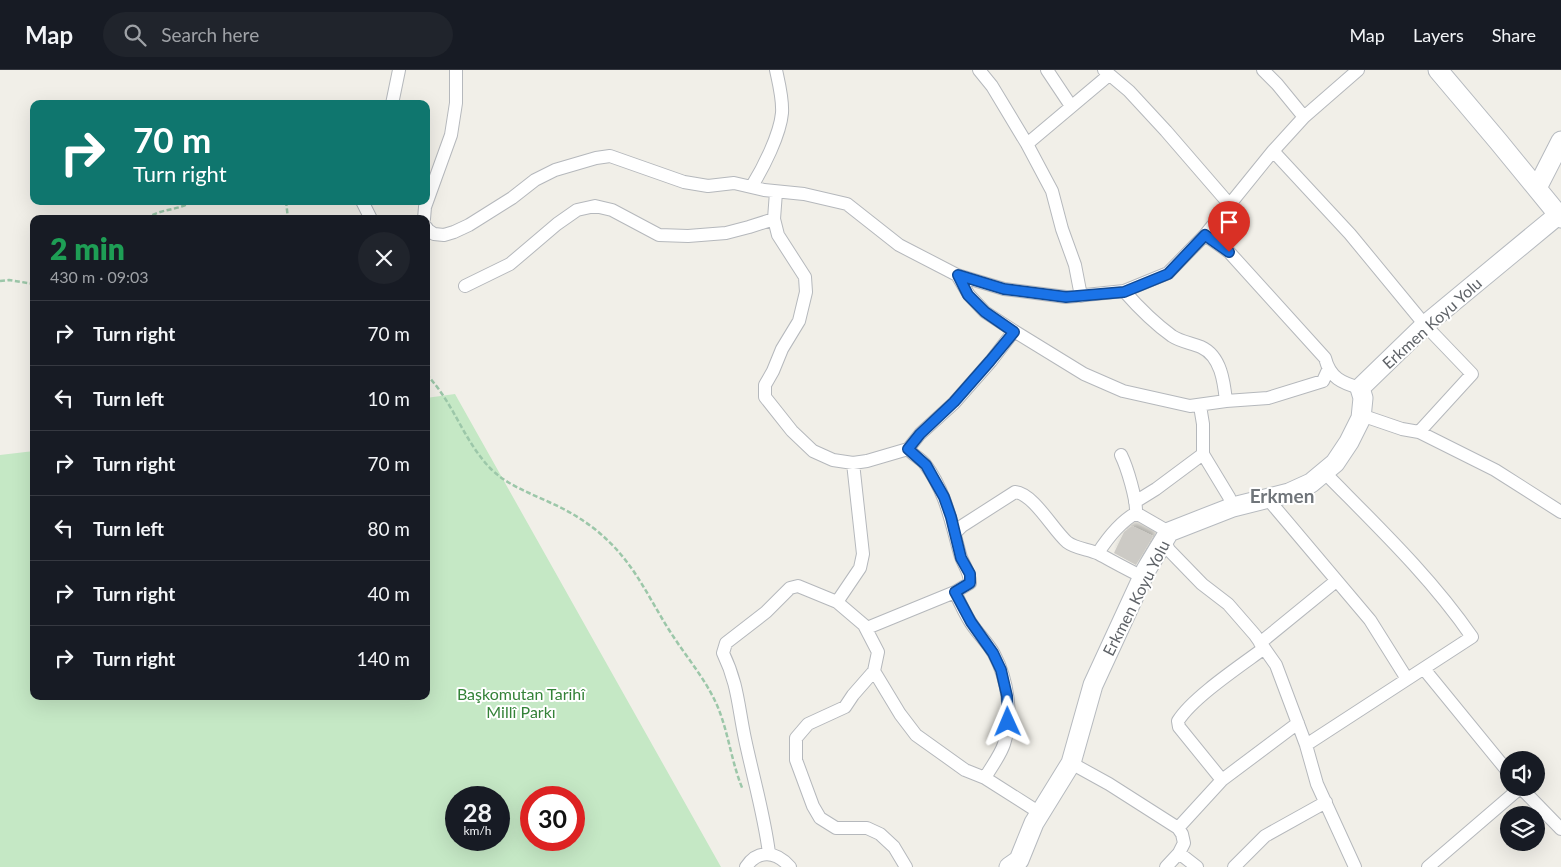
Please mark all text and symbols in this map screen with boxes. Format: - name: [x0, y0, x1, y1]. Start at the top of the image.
- search box: [103, 12, 453, 57]
- text: Map: [25, 20, 73, 49]
- icon: search: [121, 21, 149, 49]
- text: Search here: [161, 23, 259, 46]
- text: Map: [1349, 24, 1385, 46]
- text: Layers: [1413, 24, 1464, 46]
- text: Share: [1492, 24, 1536, 46]
- text: 70 m: [133, 118, 211, 160]
- icon: right: [50, 120, 115, 185]
- text: Turn right: [133, 160, 227, 187]
- pin: [1208, 201, 1250, 252]
- icon: arrive: [1215, 208, 1243, 236]
- text: 2 min: [50, 230, 125, 266]
- button: close: [358, 232, 410, 284]
- text: 430 m · 09:03: [50, 267, 149, 286]
- street label: Erkmen Koyu Yolu: [1378, 273, 1485, 372]
- icon: right: [50, 319, 78, 347]
- text: Turn right: [93, 322, 175, 345]
- text: 70 m: [367, 322, 410, 345]
- icon: left: [50, 384, 78, 412]
- text: Turn left: [93, 387, 164, 410]
- text: 10 m: [367, 387, 410, 410]
- icon: right: [50, 449, 78, 477]
- text: Turn right: [93, 452, 175, 475]
- text: 70 m: [367, 452, 410, 475]
- district label: Erkmen: [1250, 484, 1314, 507]
- icon: left: [50, 514, 78, 542]
- text: Turn left: [93, 517, 164, 540]
- text: 80 m: [367, 517, 410, 540]
- street label: Erkmen Koyu Yolu: [1098, 537, 1173, 659]
- icon: right: [50, 579, 78, 607]
- text: Turn right: [93, 582, 175, 605]
- text: 40 m: [367, 582, 410, 605]
- icon: right: [50, 644, 78, 672]
- text: Turn right: [93, 647, 175, 670]
- text: 140 m: [356, 647, 410, 670]
- park label: Başkomutan Tarihî Millî Parkı: [457, 684, 586, 721]
- position arrow: [981, 695, 1033, 747]
- map controls: [1500, 751, 1545, 851]
- button: sound: [1500, 751, 1545, 796]
- speed limit sign: 30: [520, 786, 585, 851]
- text: 28: [463, 797, 492, 827]
- button: layers: [1500, 806, 1545, 851]
- text: km/h: [463, 823, 492, 838]

